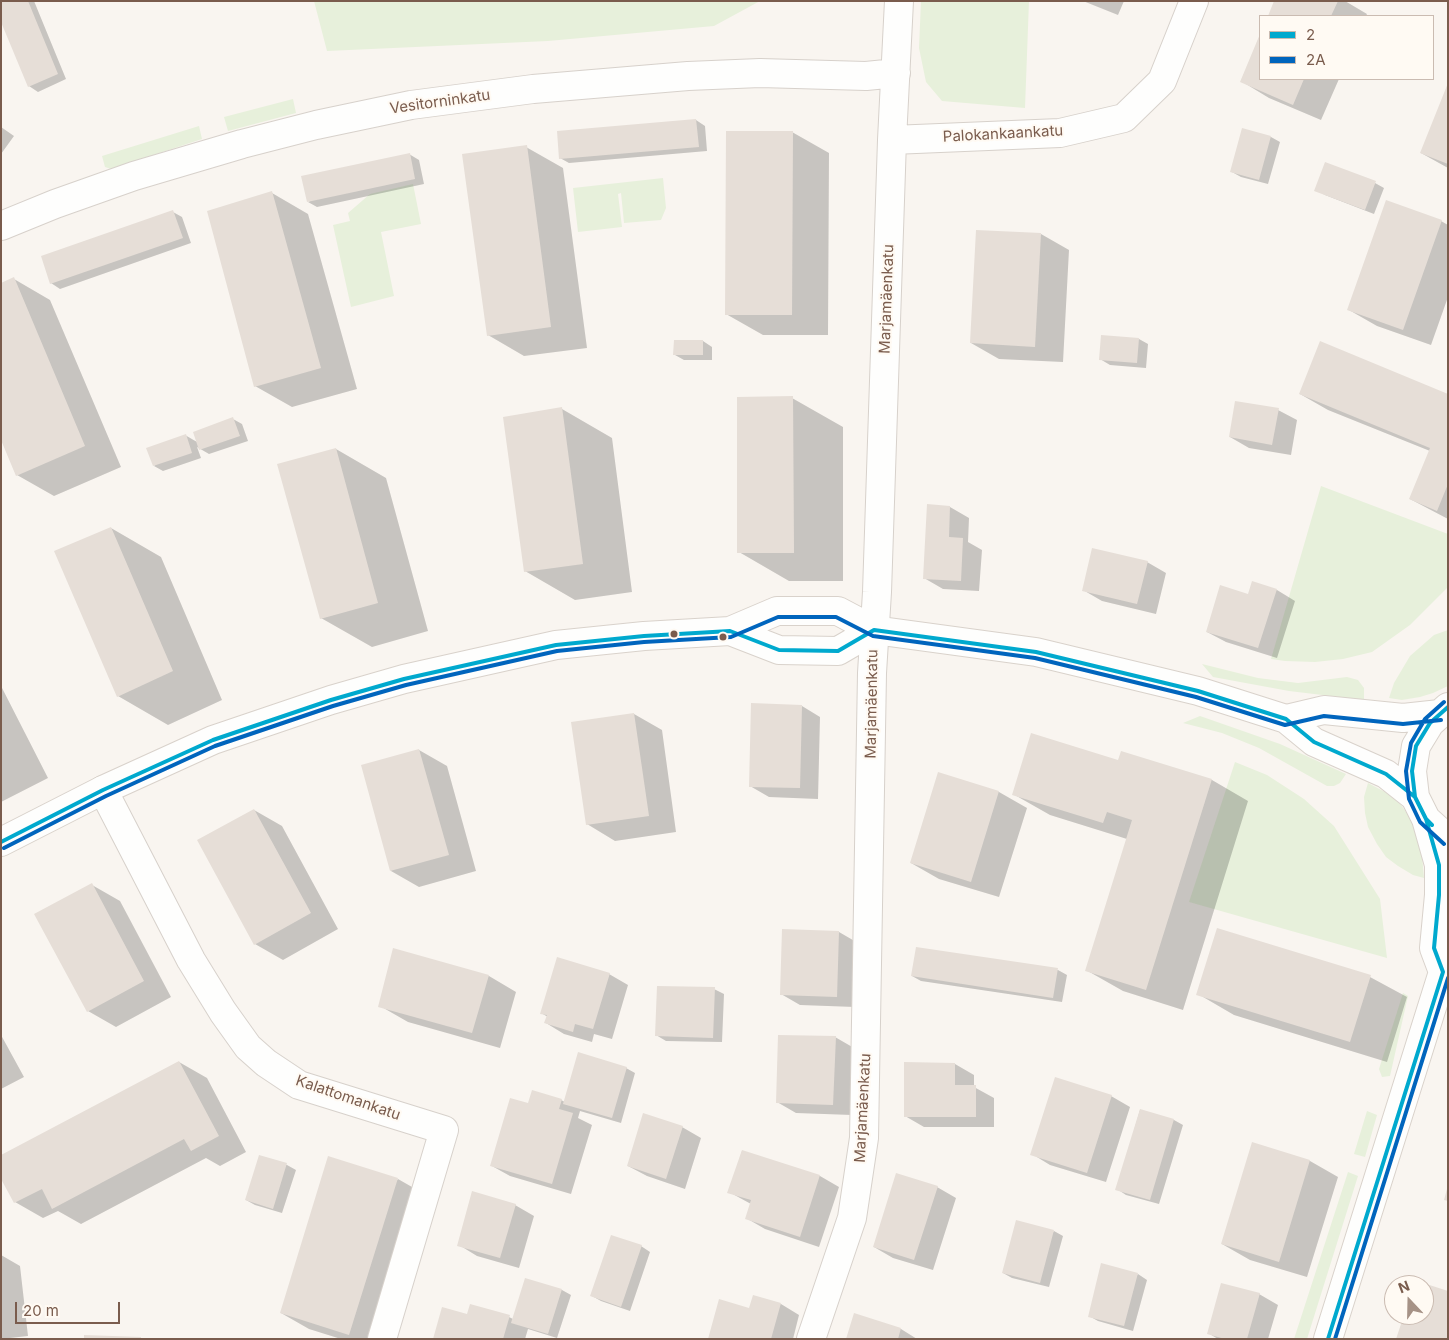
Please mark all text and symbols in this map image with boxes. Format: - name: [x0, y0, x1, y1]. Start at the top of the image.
- legend: [1259, 15, 1434, 80]
- text: 2: [1306, 25, 1315, 44]
- text: 2A: [1306, 50, 1326, 69]
- street label: Vesitorninkatu: [389, 86, 491, 118]
- street label: Palokankaankatu: [942, 122, 1064, 146]
- street label: Marjamäenkatu: [876, 244, 898, 354]
- unlabelled marker: [669, 629, 679, 639]
- unlabelled marker: [718, 632, 728, 642]
- street label: Marjamäenkatu: [862, 649, 882, 759]
- street label: Marjamäenkatu: [851, 1053, 875, 1163]
- street label: Kalattomankatu: [293, 1072, 403, 1124]
- north arrow: [1384, 1275, 1434, 1325]
- text: N: [1396, 1277, 1412, 1296]
- scale bar: [18, 1292, 122, 1324]
- text: 20 m: [23, 1301, 59, 1320]

